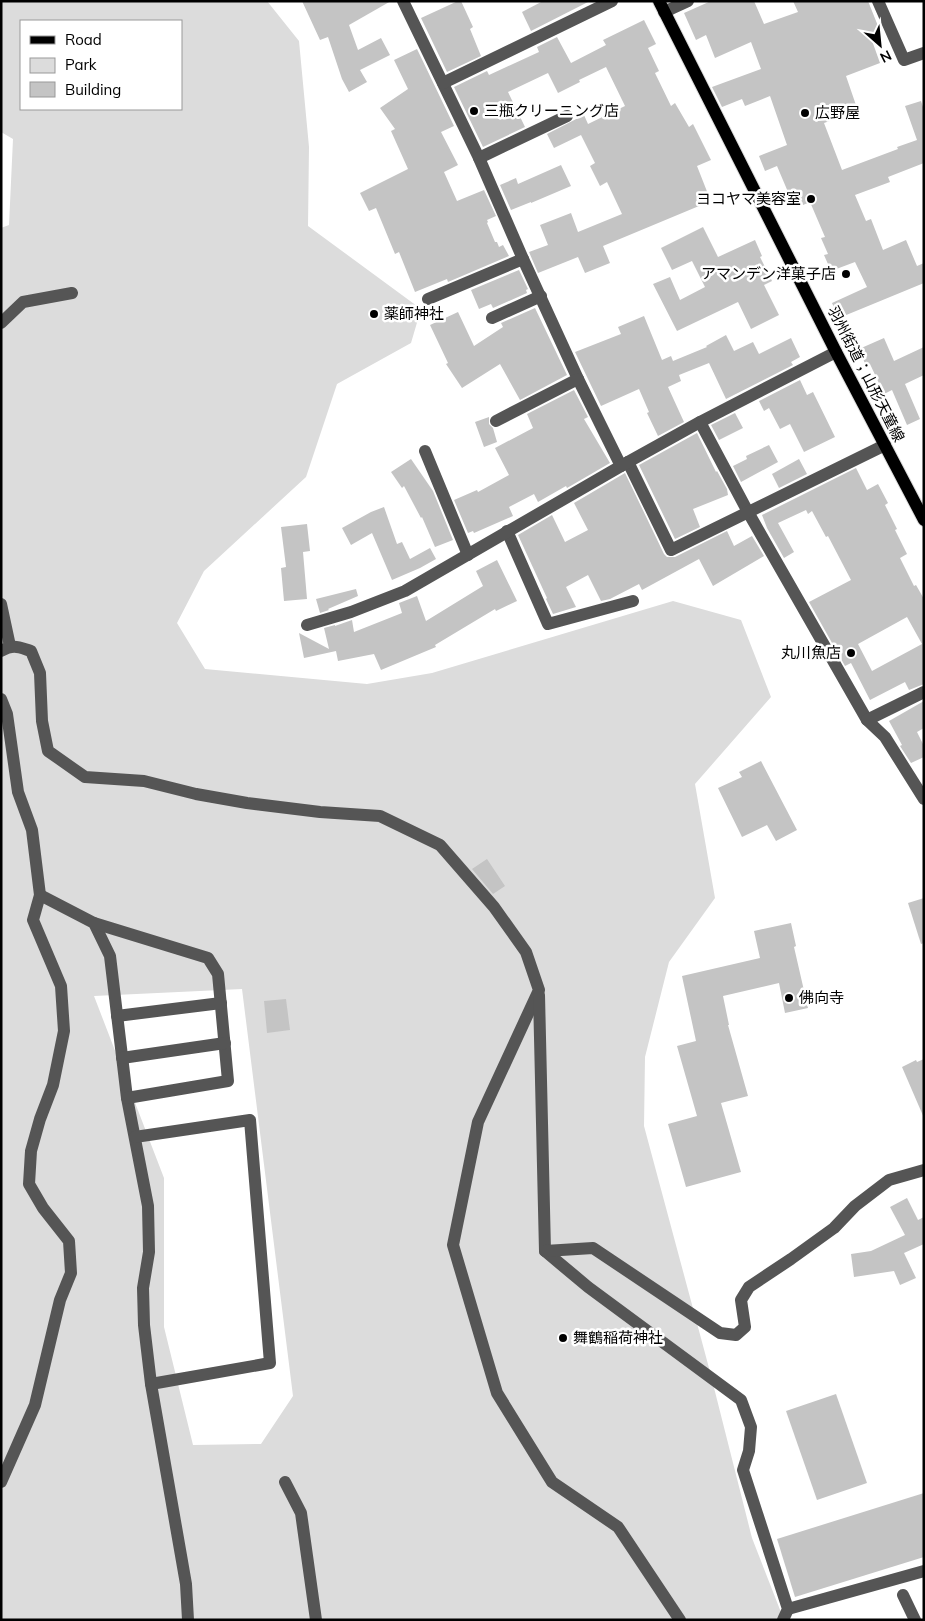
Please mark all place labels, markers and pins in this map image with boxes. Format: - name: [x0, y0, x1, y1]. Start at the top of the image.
- place label: 三瓶クリーニング店: [484, 101, 619, 120]
- place label: 広野屋: [815, 103, 860, 122]
- marker: 三瓶クリーニング店: [468, 105, 480, 117]
- marker: 広野屋: [799, 107, 811, 119]
- place label: ヨコヤマ美容室: [696, 189, 801, 208]
- marker: ヨコヤマ美容室: [805, 193, 817, 205]
- place label: アマンデン洋菓子店: [701, 264, 836, 283]
- marker: アマンデン洋菓子店: [840, 268, 852, 280]
- place label: 薬師神社: [384, 304, 444, 323]
- marker: 薬師神社: [368, 308, 380, 320]
- place label: 丸川魚店: [781, 643, 841, 662]
- marker: 丸川魚店: [845, 647, 857, 659]
- place label: 佛向寺: [799, 988, 844, 1007]
- marker: 佛向寺: [783, 992, 795, 1004]
- place label: 舞鶴稲荷神社: [573, 1328, 663, 1347]
- marker: 舞鶴稲荷神社: [557, 1332, 569, 1344]

